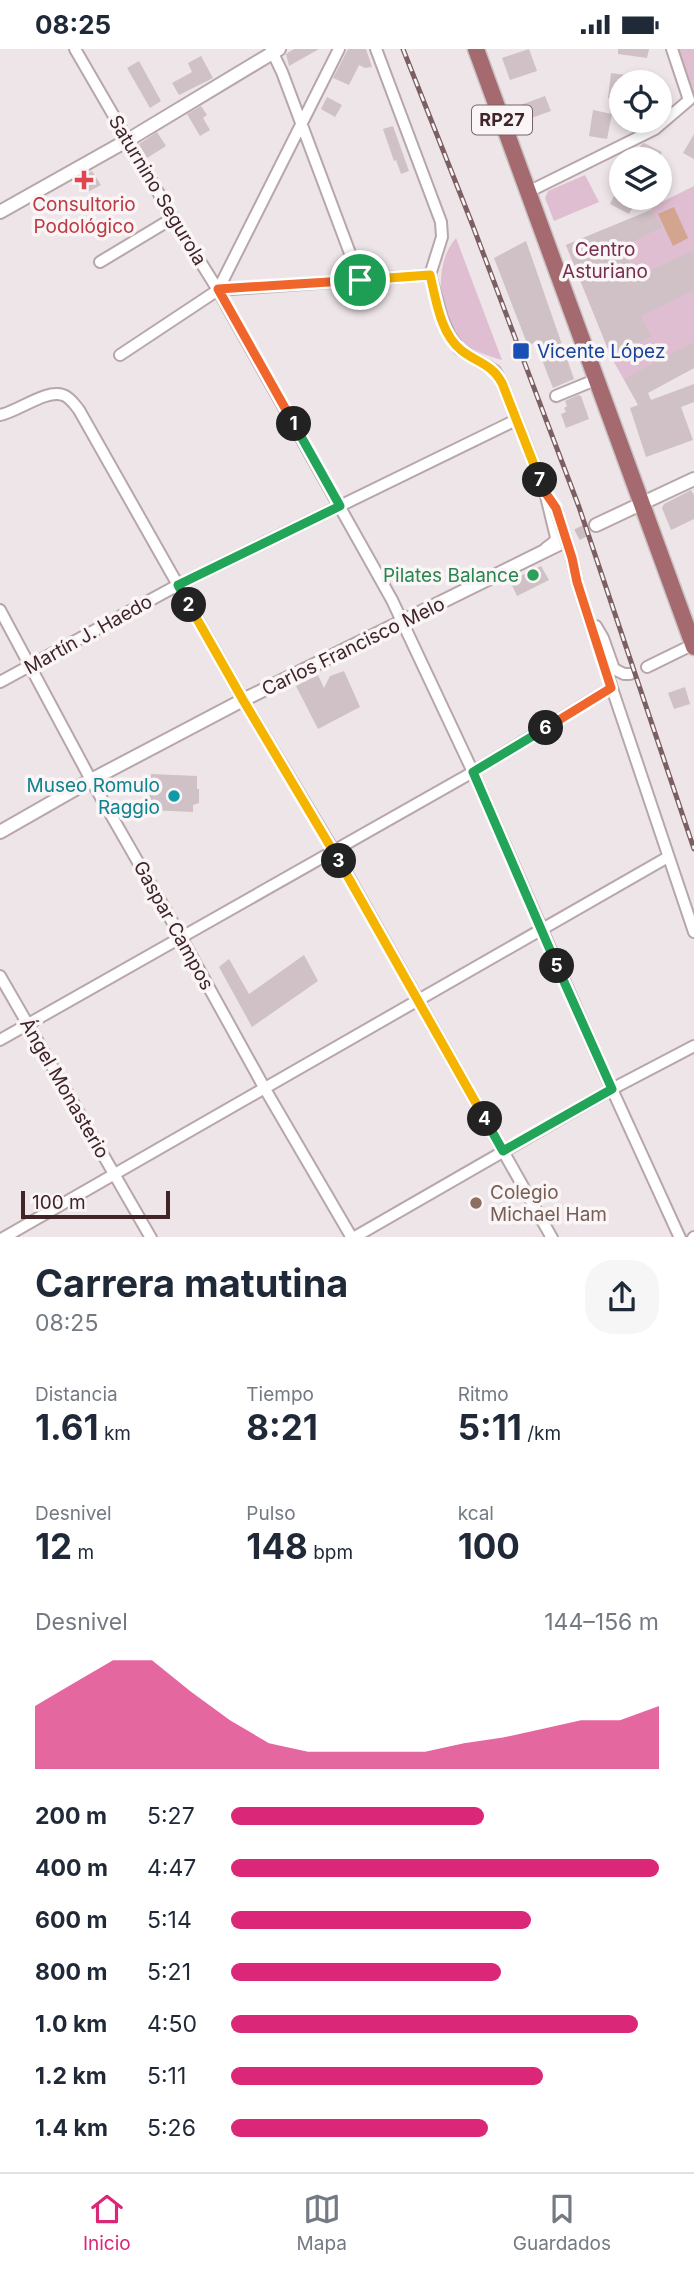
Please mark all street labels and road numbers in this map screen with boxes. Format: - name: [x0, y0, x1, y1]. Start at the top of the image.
- road number: RP27: [472, 105, 532, 135]
- street label: Saturnino Segurola: [104, 111, 212, 270]
- street label: Martín J. Haedo: [20, 590, 156, 679]
- street label: Carlos Francisco Melo: [258, 592, 448, 701]
- street label: Gaspar Campos: [129, 857, 219, 994]
- street label: Ángel Monasterio: [15, 1014, 115, 1162]

